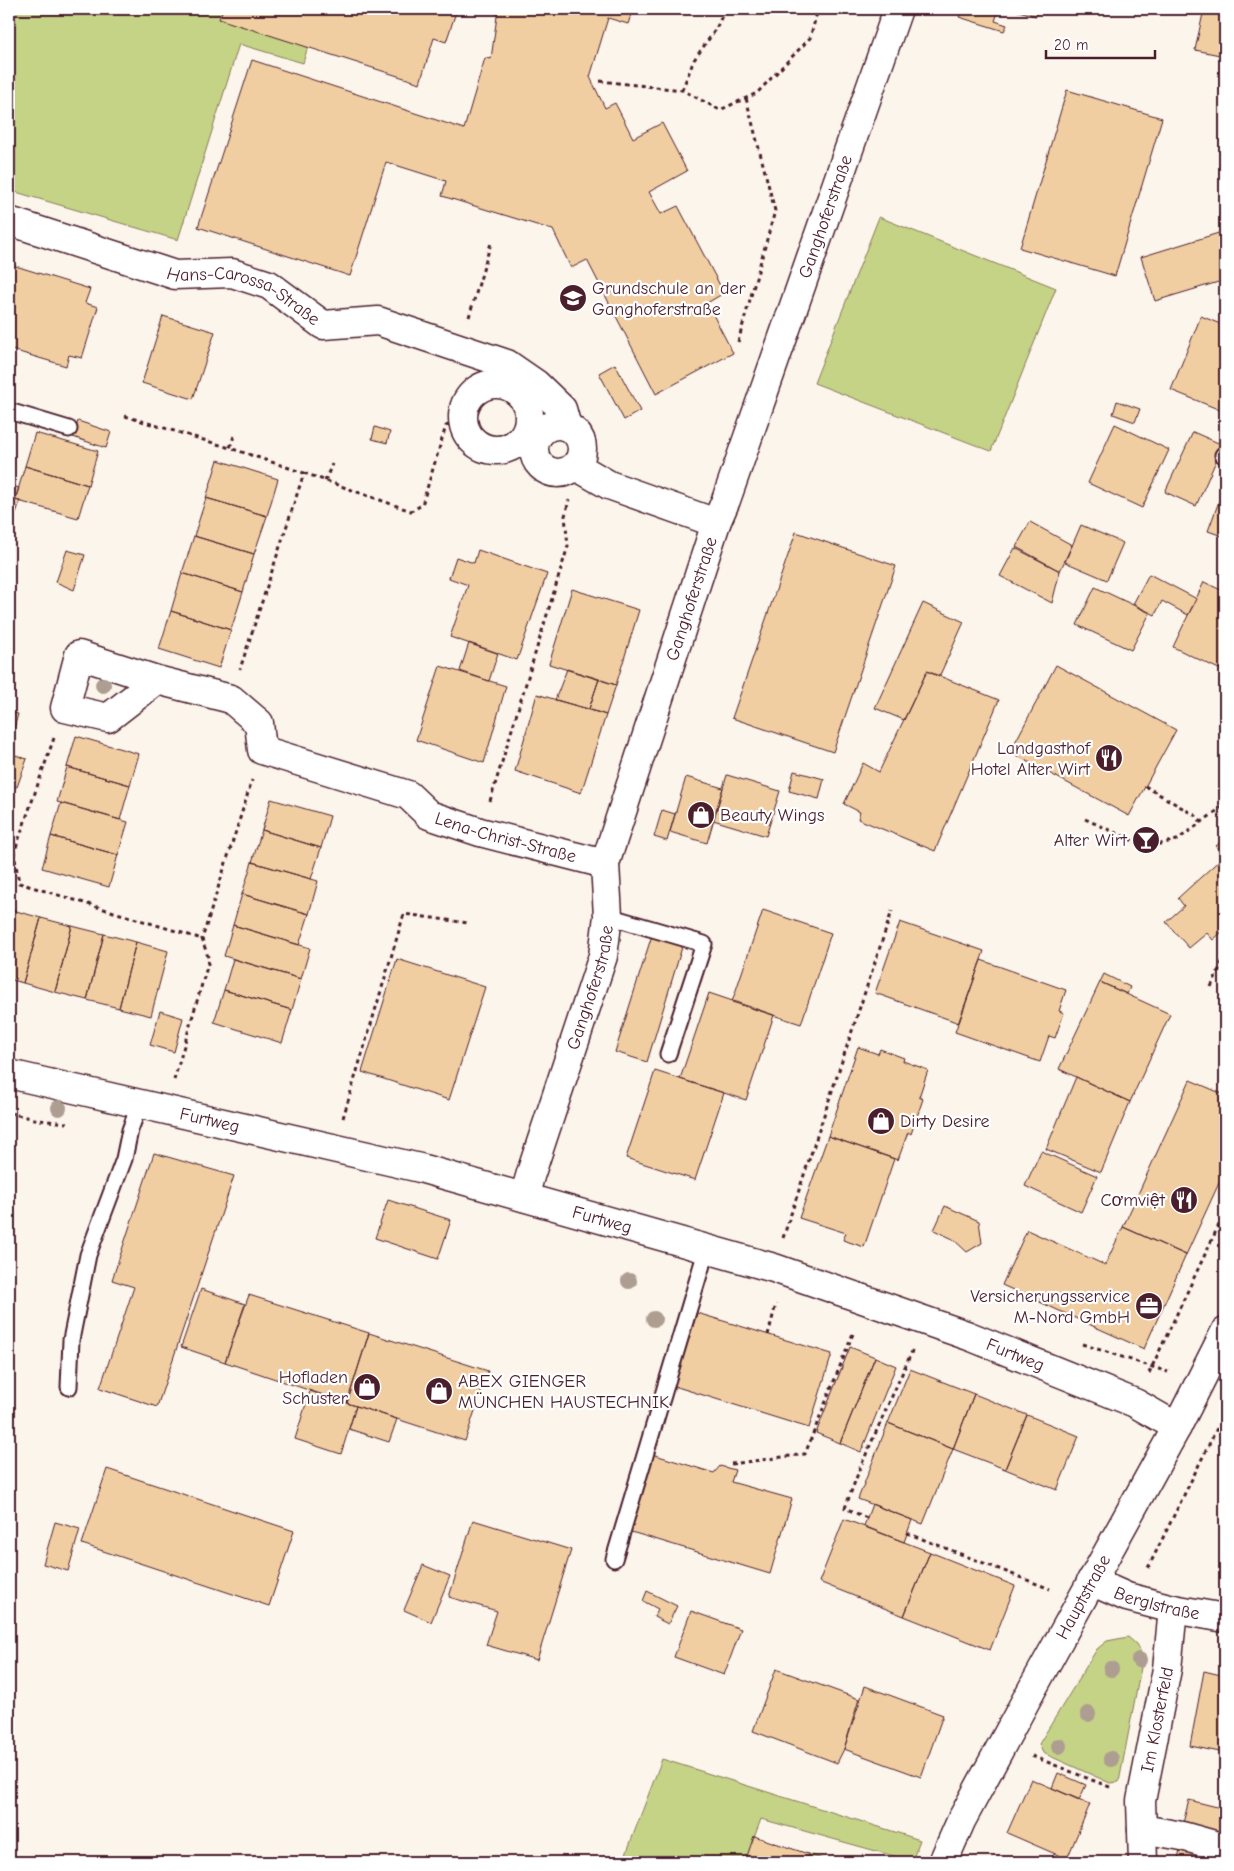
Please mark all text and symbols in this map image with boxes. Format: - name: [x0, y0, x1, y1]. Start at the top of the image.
- scale bar: [1046, 28, 1155, 60]
- text: 20 m: [1054, 36, 1088, 54]
- street label: Ganghoferstraße: [795, 152, 857, 281]
- street label: Hans-Carossa-Straße: [164, 263, 324, 330]
- place label: Grundschule an der Ganghoferstraße: [592, 278, 746, 320]
- school or university icon: Grundschule an der Ganghoferstraße: [558, 283, 588, 313]
- street label: Ganghoferstraße: [662, 534, 722, 663]
- place label: Landgasthof Hotel Alter Wirt: [971, 738, 1091, 780]
- restaurant icon: Landgasthof Hotel Alter Wirt: [1094, 743, 1124, 773]
- shop icon: Beauty Wings: [686, 800, 716, 830]
- place label: Beauty Wings: [720, 805, 825, 826]
- street label: Lena-Christ-Straße: [432, 808, 578, 867]
- bar icon: Alter Wirt: [1131, 825, 1161, 855]
- place label: Alter Wirt: [1054, 830, 1128, 851]
- street label: Ganghoferstraße: [563, 924, 618, 1053]
- street label: Furtweg: [178, 1103, 242, 1137]
- shop icon: Dirty Desire: [866, 1106, 896, 1136]
- place label: Dirty Desire: [900, 1111, 990, 1132]
- restaurant icon: Cơmviệt: [1169, 1185, 1199, 1215]
- place label: Cơmviệt: [1100, 1190, 1166, 1211]
- street label: Furtweg: [570, 1202, 634, 1238]
- place label: Versicherungsservice M-Nord GmbH: [970, 1286, 1130, 1328]
- office icon: Versicherungsservice M-Nord GmbH: [1134, 1291, 1164, 1321]
- street label: Furtweg: [983, 1334, 1047, 1376]
- place label: Hofladen Schuster: [279, 1367, 349, 1409]
- place label: ABEX GIENGER MÜNCHEN HAUSTECHNIK: [458, 1371, 669, 1413]
- shop icon: Hofladen Schuster: [352, 1372, 382, 1402]
- shop icon: ABEX GIENGER MÜNCHEN HAUSTECHNIK: [424, 1376, 454, 1406]
- street label: Hauptstraße: [1052, 1551, 1115, 1643]
- street label: Berglstraße: [1110, 1583, 1201, 1624]
- street label: Im Klosterfeld: [1137, 1665, 1178, 1774]

